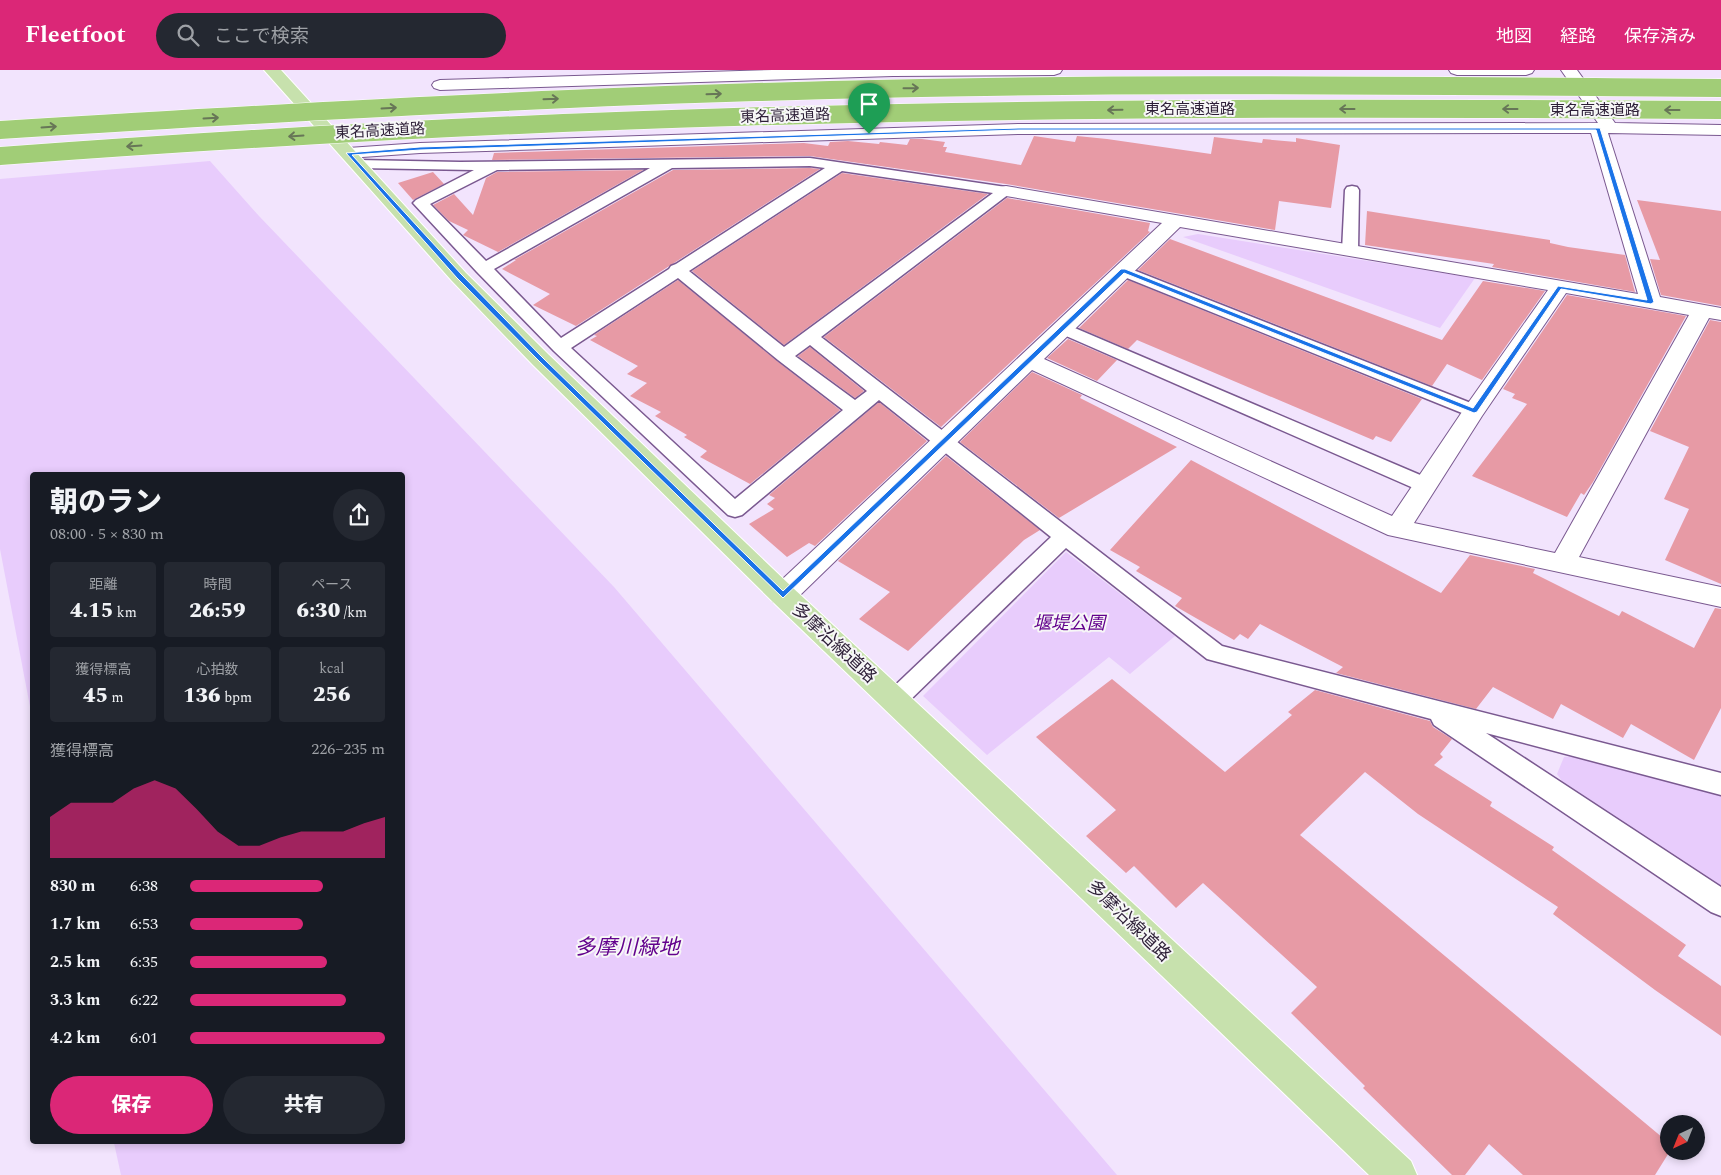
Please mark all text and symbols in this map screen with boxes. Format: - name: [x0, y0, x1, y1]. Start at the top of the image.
- search box: [156, 13, 506, 58]
- text: Fleetfoot: [25, 17, 126, 53]
- icon: search: [174, 21, 202, 49]
- text: ここで検索: [214, 22, 309, 51]
- text: 地図: [1496, 23, 1532, 50]
- text: 経路: [1560, 23, 1596, 50]
- text: 保存済み: [1624, 23, 1696, 50]
- pin: [848, 83, 890, 134]
- one-way arrow: [902, 83, 919, 93]
- one-way arrow: [705, 89, 721, 98]
- icon: arrive: [855, 90, 883, 118]
- one-way arrow: [543, 95, 559, 104]
- street label: 東名高速道路: [1145, 98, 1235, 121]
- street label: 東名高速道路: [1550, 99, 1640, 122]
- one-way arrow: [381, 103, 397, 112]
- street label: 東名高速道路: [740, 103, 830, 129]
- one-way arrow: [1340, 104, 1356, 114]
- one-way arrow: [1502, 104, 1518, 114]
- one-way arrow: [1107, 105, 1124, 115]
- one-way arrow: [1665, 105, 1681, 115]
- one-way arrow: [203, 113, 219, 122]
- street label: 東名高速道路: [334, 117, 426, 145]
- one-way arrow: [40, 122, 56, 132]
- one-way arrow: [288, 132, 304, 141]
- one-way arrow: [126, 142, 142, 151]
- text: 朝のラン: [50, 481, 162, 524]
- button: share: [333, 489, 385, 541]
- text: 08:00 · 5 × 830 m: [50, 522, 164, 546]
- text: 距離: [89, 574, 117, 595]
- text: 時間: [203, 574, 231, 595]
- text: ペース: [311, 574, 352, 595]
- text: 4.15: [70, 595, 113, 627]
- text: 26:59: [189, 595, 246, 627]
- text: 6:30: [297, 595, 340, 627]
- street label: 多摩沿線道路: [785, 596, 883, 690]
- text: km: [113, 602, 137, 623]
- text: /km: [340, 602, 367, 623]
- park label: 堰堤公園: [1033, 610, 1108, 637]
- text: kcal: [319, 658, 344, 679]
- text: 獲得標高: [75, 659, 131, 680]
- text: 心拍数: [196, 659, 238, 680]
- text: 256: [313, 679, 351, 711]
- text: 45: [83, 680, 108, 712]
- text: 136: [183, 680, 221, 712]
- text: m: [108, 687, 124, 708]
- text: bpm: [221, 687, 252, 708]
- text: 226–235 m: [311, 737, 385, 761]
- text: 獲得標高: [50, 739, 114, 763]
- text: 830 m: [50, 874, 95, 898]
- text: 6:38: [130, 874, 158, 898]
- street label: 多摩沿線道路: [1081, 874, 1177, 968]
- text: 1.7 km: [50, 912, 100, 936]
- text: 6:53: [130, 912, 158, 936]
- park label: 多摩川緑地: [575, 932, 681, 964]
- text: 2.5 km: [50, 950, 100, 974]
- text: 6:35: [130, 950, 158, 974]
- text: 3.3 km: [50, 988, 100, 1012]
- text: 6:22: [130, 988, 158, 1012]
- text: 4.2 km: [50, 1026, 100, 1050]
- text: 6:01: [130, 1026, 158, 1050]
- button: 保存: [50, 1076, 213, 1134]
- button: 共有: [223, 1076, 385, 1134]
- north arrow: [1660, 1115, 1705, 1160]
- map controls: [1660, 1115, 1705, 1160]

